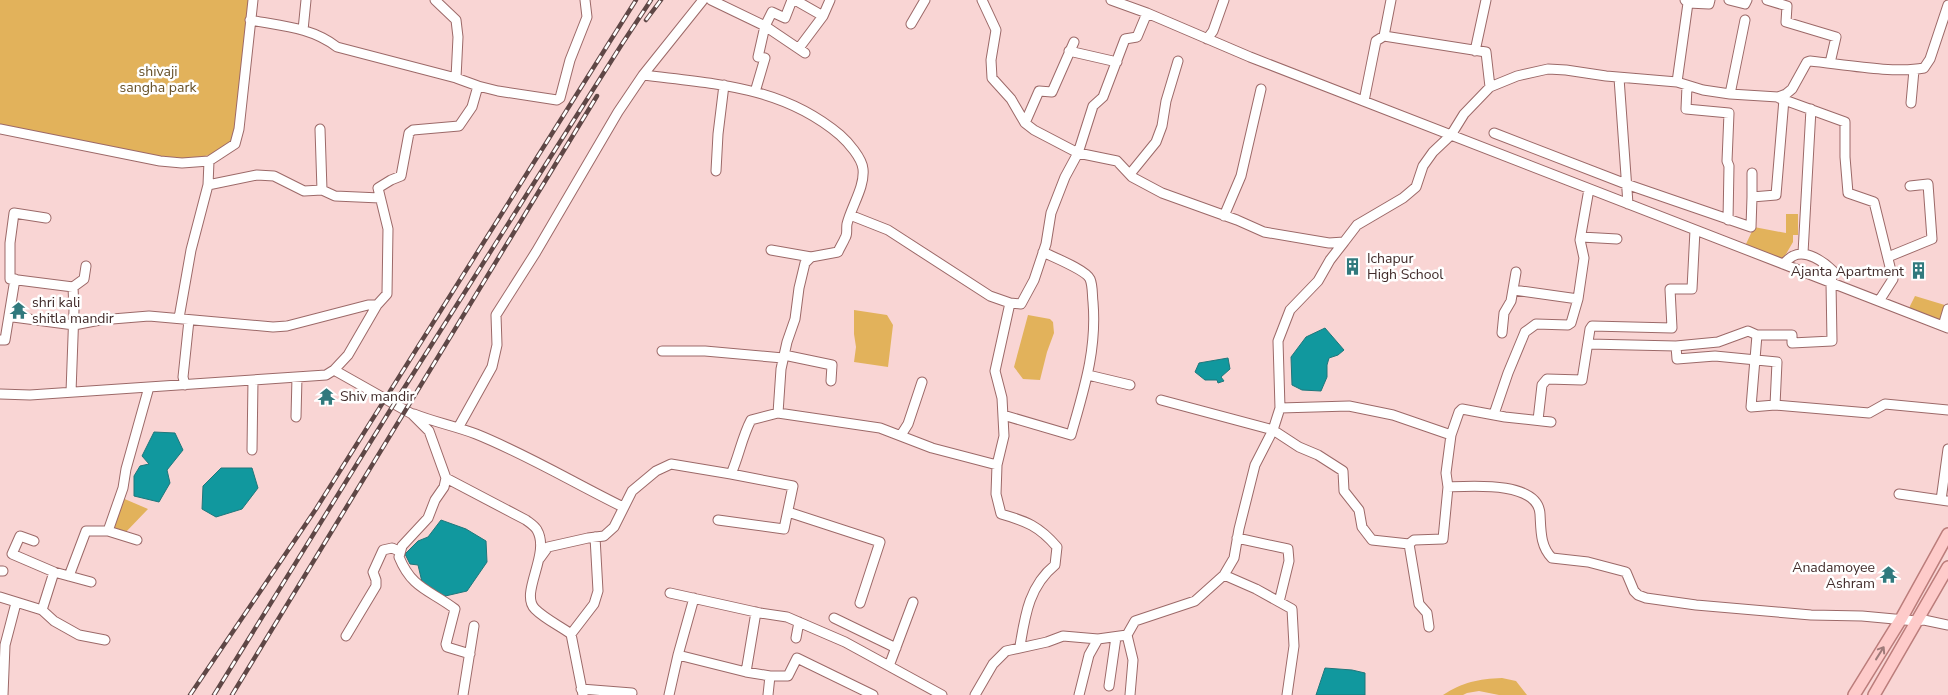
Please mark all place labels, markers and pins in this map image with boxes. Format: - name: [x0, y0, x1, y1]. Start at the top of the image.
- place label: Ichapur High School: [1367, 249, 1444, 284]
- building icon: Ichapur High School: [1343, 256, 1363, 276]
- building icon: Ajanta Apartment: [1908, 261, 1928, 281]
- place label: Ajanta Apartment: [1791, 262, 1904, 281]
- place label: shri kali shitla mandir: [32, 293, 114, 328]
- temple icon: shri kali shitla mandir: [8, 300, 28, 320]
- temple icon: Shiv mandir: [316, 386, 336, 406]
- place label: Shiv mandir: [340, 387, 414, 406]
- place label: Anadamoyee Ashram: [1792, 558, 1875, 593]
- temple icon: Anadamoyee Ashram: [1879, 565, 1899, 585]

